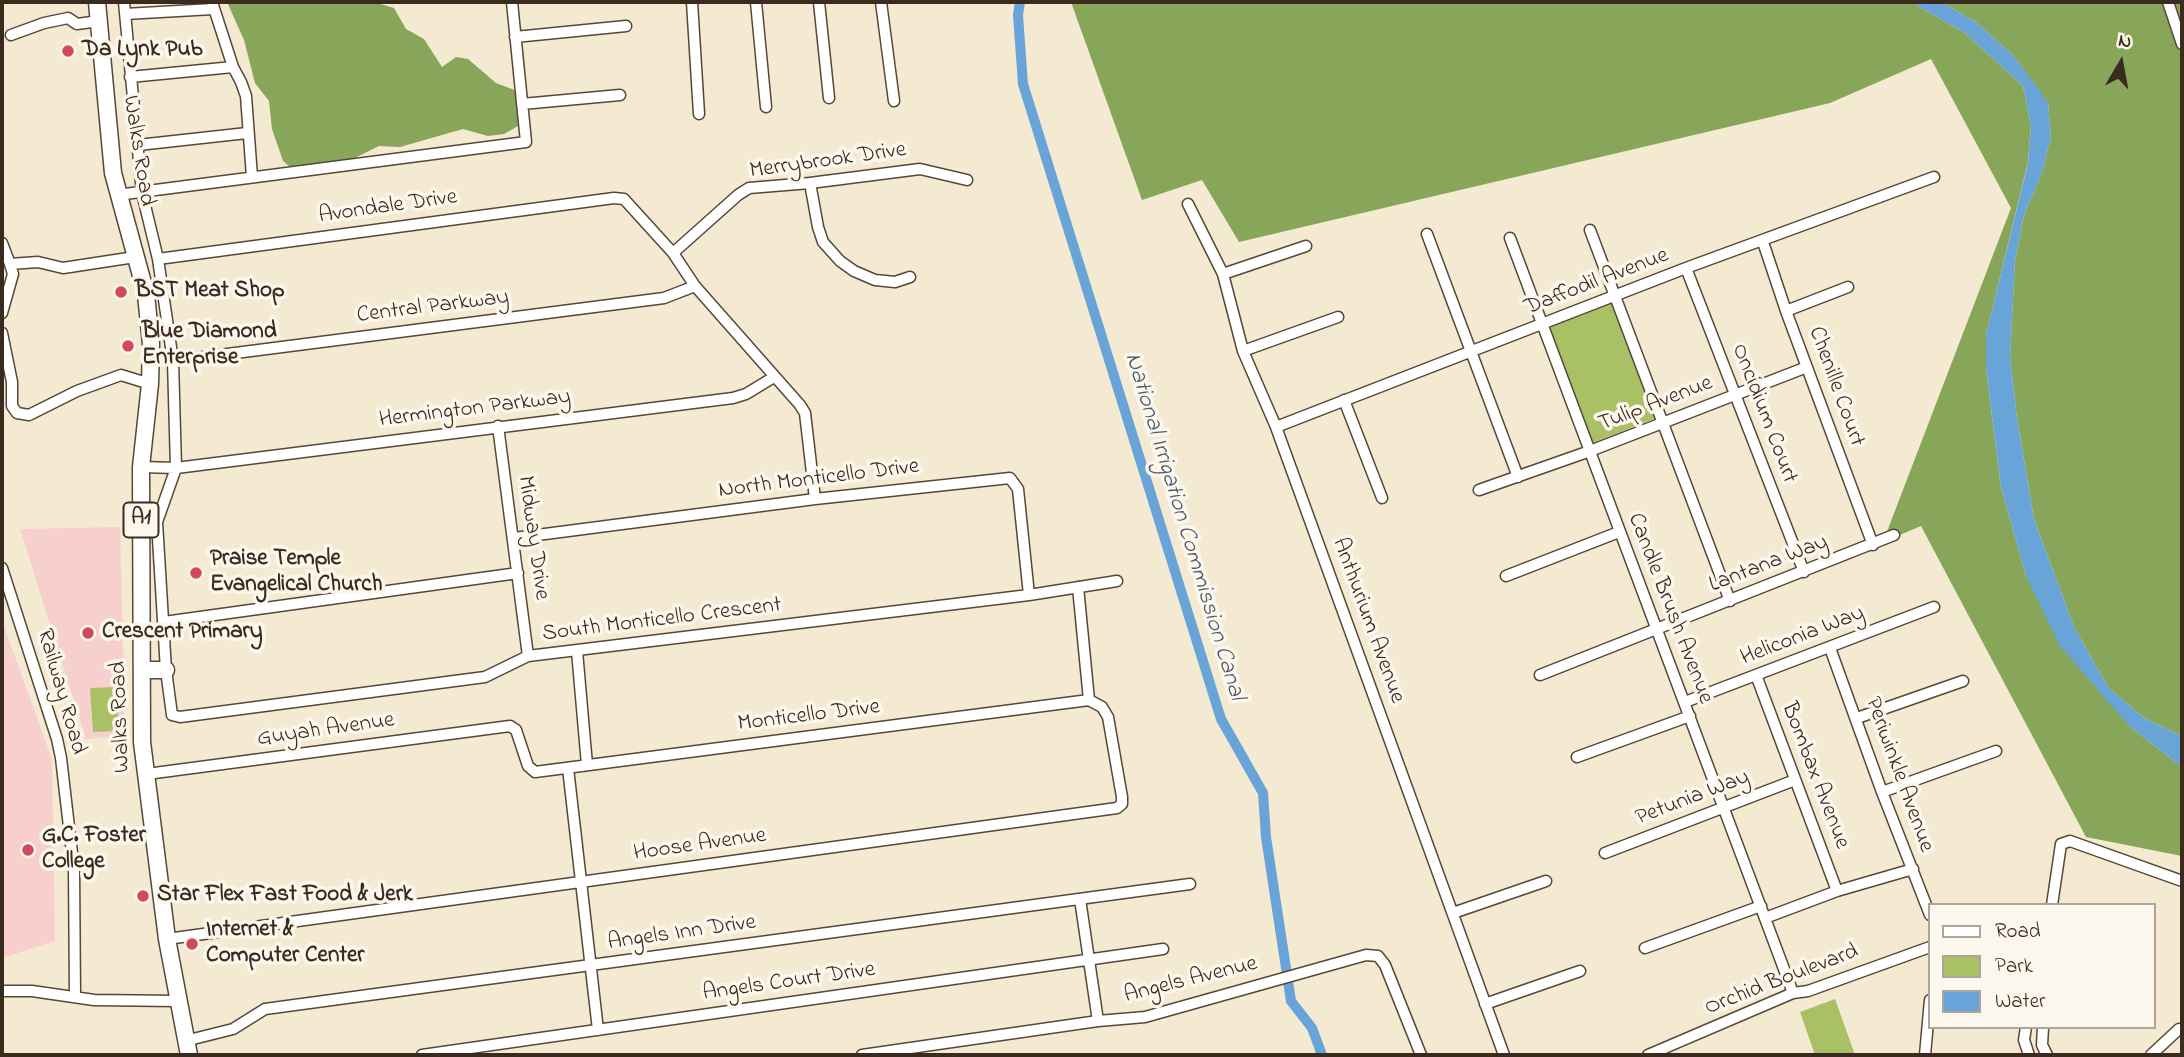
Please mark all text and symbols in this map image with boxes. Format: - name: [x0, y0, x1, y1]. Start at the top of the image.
- text: N: [2116, 27, 2133, 56]
- north arrow: [2086, 28, 2156, 98]
- place label: Da Lynk Pub: [82, 37, 203, 65]
- marker: Da Lynk Pub: [60, 43, 76, 59]
- street label: Walks Road: [115, 94, 159, 208]
- street label: Merrybrook Drive: [748, 137, 908, 187]
- street label: Avondale Drive: [317, 185, 459, 231]
- street label: Daffodil Avenue: [1521, 243, 1673, 323]
- place label: BST Meat Shop: [135, 278, 284, 306]
- marker: BST Meat Shop: [113, 284, 129, 300]
- street label: Central Parkway: [355, 285, 511, 331]
- place label: Blue Diamond Enterprise: [142, 319, 277, 373]
- street label: Chenille Court: [1801, 323, 1869, 451]
- marker: Blue Diamond Enterprise: [120, 338, 136, 354]
- street label: Oncidium Court: [1724, 340, 1802, 488]
- water label: National Irrigation Commission Canal: [1116, 350, 1250, 704]
- street label: Tulip Avenue: [1595, 371, 1717, 439]
- street label: Hermington Parkway: [377, 385, 573, 435]
- street label: North Monticello Drive: [717, 454, 921, 506]
- street label: Midway Drive: [510, 474, 554, 602]
- road number: A1: [124, 503, 158, 538]
- street label: Candle Brush Avenue: [1620, 510, 1718, 708]
- street label: Lantana Way: [1706, 530, 1832, 600]
- street label: Anthurium Avenue: [1324, 535, 1410, 707]
- place label: Praise Temple Evangelical Church: [210, 546, 382, 600]
- marker: Praise Temple Evangelical Church: [188, 565, 204, 581]
- street label: South Monticello Crescent: [541, 593, 783, 649]
- street label: Heliconia Way: [1737, 601, 1869, 673]
- place label: Crescent Primary: [102, 619, 262, 647]
- marker: Crescent Primary: [80, 625, 96, 641]
- street label: Railway Road: [29, 626, 91, 758]
- street label: Walks Road: [106, 661, 138, 773]
- street label: Periwinkle Avenue: [1857, 694, 1939, 856]
- street label: Monticello Drive: [736, 695, 882, 739]
- street label: Bombax Avenue: [1773, 699, 1855, 853]
- street label: Guyah Avenue: [256, 708, 396, 754]
- street label: Petunia Way: [1632, 765, 1754, 833]
- place label: G.C. Foster College: [42, 823, 146, 877]
- street label: Hoose Avenue: [632, 823, 768, 869]
- marker: G.C. Foster College: [20, 842, 36, 858]
- place label: Star Flex Fast Food & Jerk: [157, 882, 413, 910]
- marker: Star Flex Fast Food & Jerk: [135, 888, 151, 904]
- legend: [1928, 903, 2156, 1029]
- street label: Angels Inn Drive: [606, 910, 758, 958]
- place label: Internet & Computer Center: [206, 917, 364, 971]
- text: Road: [1995, 917, 2041, 947]
- marker: Internet & Computer Center: [184, 936, 200, 952]
- street label: Orchid Boulevard: [1701, 939, 1863, 1023]
- street label: Angels Avenue: [1122, 951, 1260, 1011]
- text: Park: [1995, 952, 2033, 982]
- street label: Angels Court Drive: [701, 957, 877, 1009]
- text: Water: [1995, 987, 2046, 1017]

